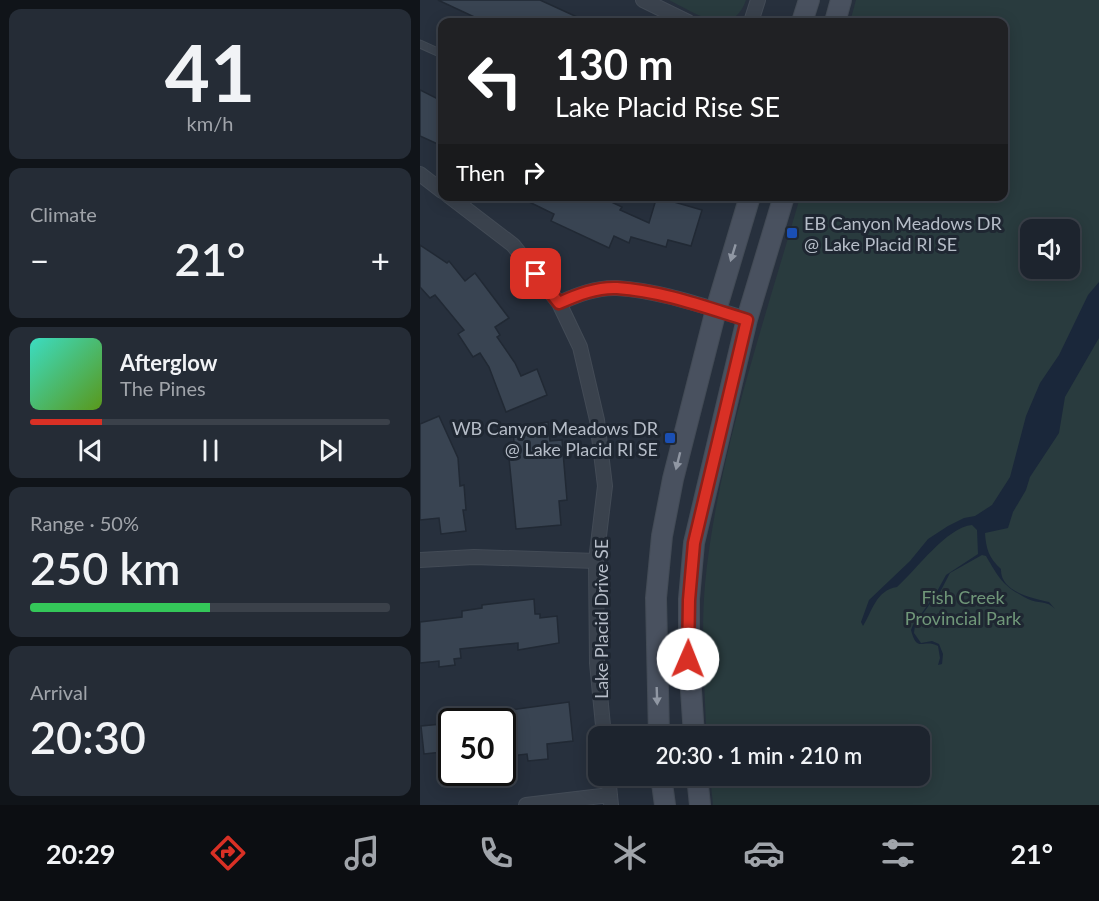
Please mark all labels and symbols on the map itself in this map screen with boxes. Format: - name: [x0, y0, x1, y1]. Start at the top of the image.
- place label: EB Canyon Meadows DR @ Lake Placid RI SE: [804, 212, 1003, 255]
- marker: EB Canyon Meadows DR @ Lake Placid RI SE: [785, 226, 799, 240]
- one-way arrow: [728, 244, 737, 262]
- pin: [510, 248, 561, 299]
- place label: WB Canyon Meadows DR @ Lake Placid RI SE: [452, 417, 659, 460]
- marker: WB Canyon Meadows DR @ Lake Placid RI SE: [663, 431, 677, 445]
- one-way arrow: [672, 452, 682, 470]
- street label: Lake Placid Drive SE: [590, 539, 612, 699]
- park label: Fish Creek Provincial Park: [905, 586, 1022, 629]
- position arrow: [656, 627, 720, 691]
- one-way arrow: [652, 687, 662, 706]
- speed limit sign: 50: [438, 708, 516, 786]

